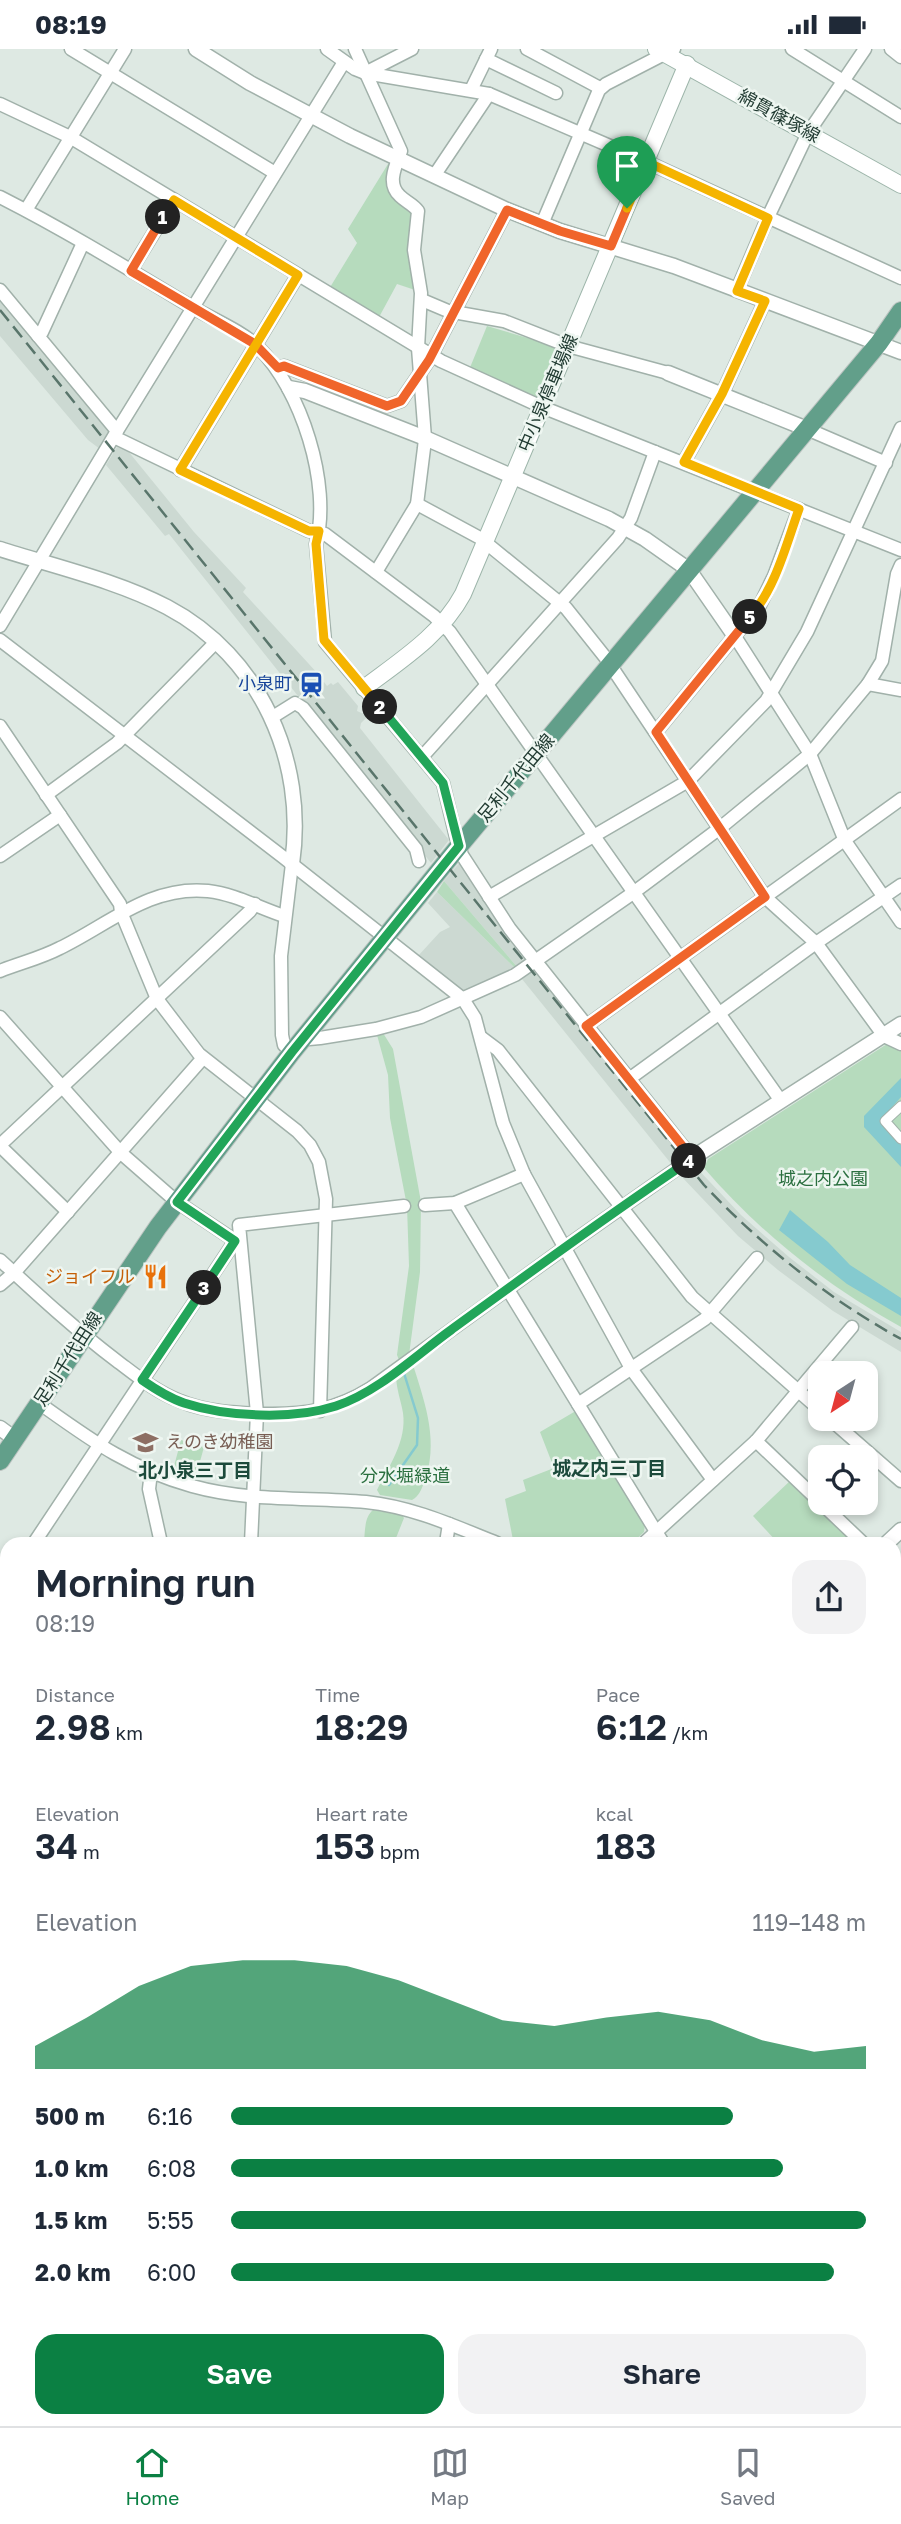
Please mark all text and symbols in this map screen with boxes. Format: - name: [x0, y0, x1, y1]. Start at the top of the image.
- text: 08:19: [35, 9, 107, 40]
- street label: 綿貫篠塚線: [735, 84, 824, 147]
- pin: [597, 136, 657, 208]
- icon: arrive: [608, 147, 646, 185]
- pin: 1: [146, 199, 180, 235]
- text: 1: [158, 205, 167, 228]
- street label: 中小泉停車場線: [512, 330, 582, 455]
- pin: 5: [732, 599, 768, 635]
- text: 5: [744, 605, 755, 628]
- station icon: 小泉町: [298, 670, 326, 698]
- place label: 小泉町: [238, 672, 292, 694]
- pin: 2: [362, 689, 398, 725]
- text: 2: [374, 695, 385, 718]
- street label: 足利千代田線: [472, 729, 558, 826]
- pin: 4: [672, 1143, 706, 1179]
- text: 4: [683, 1149, 694, 1172]
- park label: 城之内公園: [778, 1167, 868, 1189]
- restaurant icon: ジョイフル: [141, 1263, 169, 1291]
- place label: ジョイフル: [45, 1265, 135, 1287]
- pin: 3: [186, 1271, 222, 1305]
- text: 3: [198, 1276, 209, 1299]
- street label: 足利千代田線: [29, 1307, 106, 1410]
- north arrow: [808, 1361, 878, 1431]
- map controls: [808, 1361, 878, 1515]
- school or university icon: えのき幼稚園: [132, 1428, 160, 1456]
- place label: えのき幼稚園: [166, 1430, 273, 1452]
- button: locate: [808, 1445, 878, 1515]
- district label: 城之内三丁目: [552, 1456, 666, 1479]
- district label: 北小泉三丁目: [138, 1458, 252, 1481]
- park label: 分水堀緑道: [360, 1464, 450, 1486]
- text: Morning run: [35, 1560, 256, 1605]
- button: share: [792, 1560, 866, 1634]
- text: 08:19: [35, 1609, 95, 1637]
- text: Distance: [35, 1683, 115, 1706]
- text: Time: [315, 1683, 360, 1706]
- text: Pace: [596, 1683, 640, 1706]
- text: 2.98: [35, 1706, 111, 1748]
- text: 18:29: [315, 1706, 409, 1748]
- text: 6:12: [596, 1706, 667, 1748]
- text: km: [111, 1721, 143, 1744]
- text: /km: [667, 1721, 708, 1744]
- text: Elevation: [35, 1802, 120, 1825]
- text: Heart rate: [315, 1802, 408, 1825]
- text: kcal: [596, 1802, 633, 1825]
- text: 34: [35, 1825, 78, 1867]
- text: 153: [315, 1825, 375, 1867]
- text: 183: [596, 1825, 656, 1867]
- text: m: [78, 1840, 100, 1863]
- text: bpm: [375, 1840, 420, 1863]
- text: Elevation: [35, 1908, 137, 1936]
- text: 119–148 m: [752, 1908, 866, 1936]
- text: 500 m: [35, 2102, 105, 2130]
- text: 6:16: [147, 2102, 193, 2130]
- text: 1.0 km: [35, 2154, 108, 2182]
- text: 6:08: [147, 2154, 196, 2182]
- text: 1.5 km: [35, 2206, 107, 2234]
- text: 5:55: [147, 2206, 194, 2234]
- text: 2.0 km: [35, 2258, 111, 2286]
- text: 6:00: [147, 2258, 196, 2286]
- button: Save: [35, 2334, 444, 2414]
- button: Share: [458, 2334, 866, 2414]
- tab: Home: [126, 2444, 179, 2509]
- tab: Map: [430, 2444, 469, 2509]
- tab: Saved: [720, 2444, 775, 2509]

